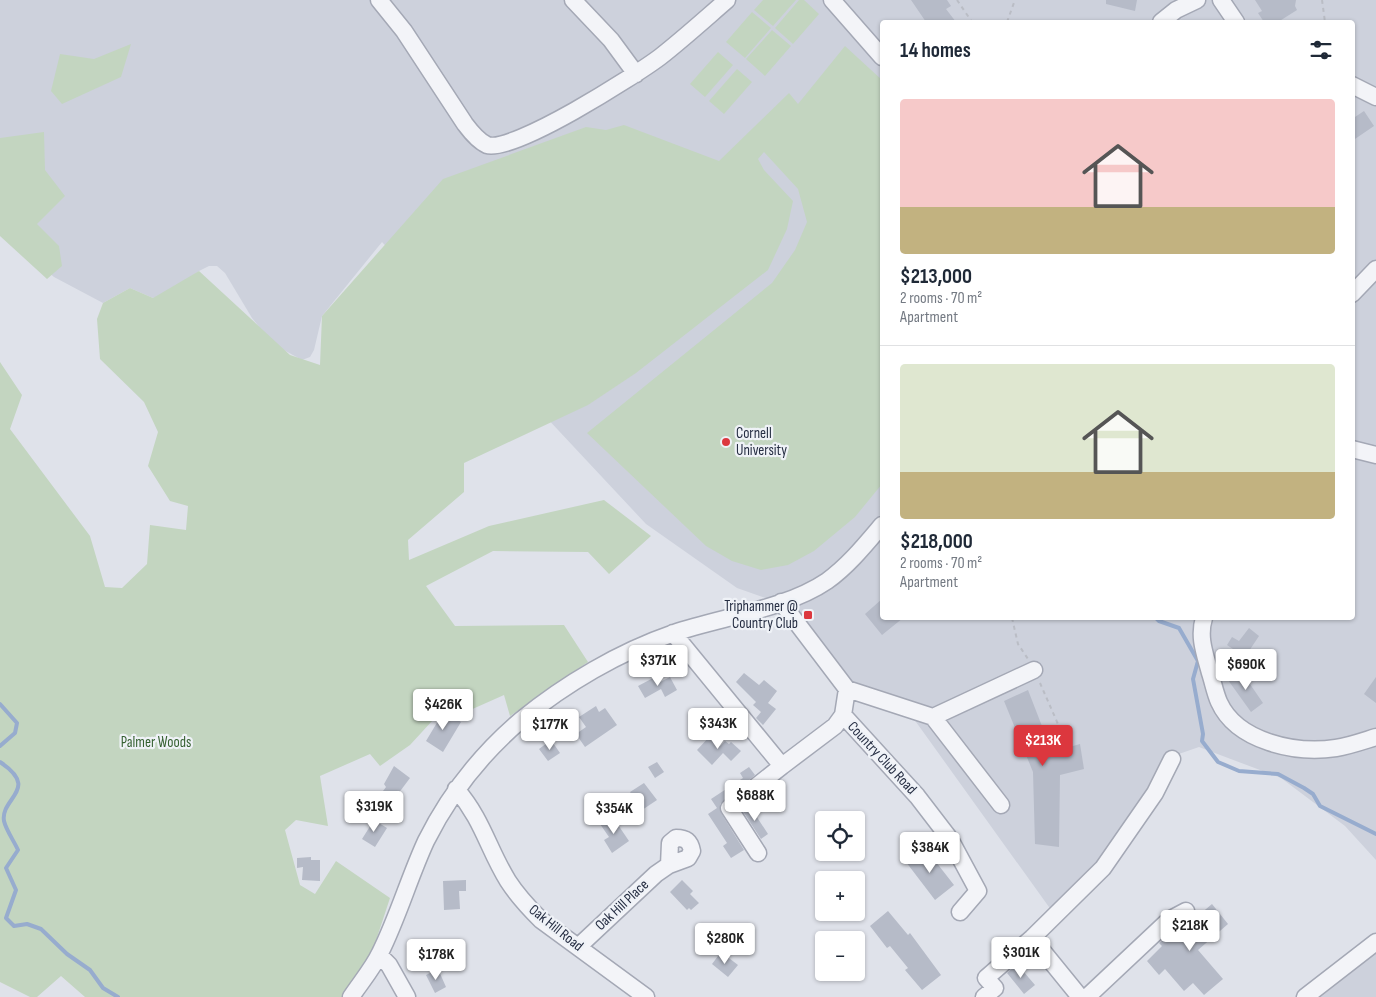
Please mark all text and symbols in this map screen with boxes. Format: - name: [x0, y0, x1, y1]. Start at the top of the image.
- icon: filters: [1307, 36, 1335, 64]
- text: 14 homes: [900, 38, 971, 63]
- icon: home: [1073, 131, 1163, 221]
- text: $213,000: [900, 264, 972, 289]
- text: 2 rooms · 70 m²: [900, 289, 982, 308]
- text: Apartment: [900, 308, 958, 327]
- icon: home: [1073, 397, 1163, 487]
- place label: Cornell University: [736, 424, 787, 460]
- marker: Cornell University: [720, 436, 732, 448]
- text: $218,000: [900, 529, 973, 554]
- text: 2 rooms · 70 m²: [900, 554, 982, 573]
- text: Apartment: [900, 573, 958, 592]
- place label: Triphammer @ Country Club: [724, 597, 798, 633]
- marker: Triphammer @ Country Club: [802, 609, 814, 621]
- pin: $371K: [623, 644, 693, 687]
- pin: $690K: [1211, 648, 1281, 691]
- text: $371K: [640, 651, 676, 670]
- text: $690K: [1227, 655, 1265, 674]
- pin: $426K: [408, 688, 478, 731]
- text: $426K: [424, 695, 462, 714]
- pin: $177K: [515, 708, 585, 751]
- pin: $343K: [683, 708, 753, 750]
- text: $343K: [699, 714, 737, 733]
- text: $177K: [532, 715, 568, 734]
- street label: Country Club Road: [843, 717, 921, 799]
- pin: $213K: [1008, 724, 1078, 767]
- text: $213K: [1025, 731, 1061, 750]
- park label: Palmer Woods: [121, 733, 191, 752]
- pin: $688K: [720, 780, 790, 822]
- text: $688K: [736, 786, 774, 805]
- pin: $319K: [339, 790, 409, 833]
- pin: $354K: [579, 792, 649, 835]
- text: $319K: [355, 797, 393, 816]
- text: $354K: [595, 799, 633, 818]
- map controls: [815, 811, 865, 981]
- button: locate: [815, 811, 865, 861]
- pin: $384K: [895, 832, 965, 874]
- text: $384K: [911, 838, 949, 857]
- button: +: [815, 871, 865, 921]
- street label: Oak Hill Place: [591, 875, 653, 935]
- street label: Oak Hill Road: [525, 900, 587, 956]
- pin: $218K: [1155, 910, 1225, 952]
- text: $218K: [1172, 916, 1208, 935]
- pin: $280K: [690, 922, 760, 965]
- text: $280K: [706, 929, 744, 948]
- button: −: [815, 931, 865, 981]
- pin: $301K: [986, 936, 1056, 979]
- pin: $178K: [401, 938, 471, 981]
- text: $301K: [1002, 943, 1040, 962]
- text: $178K: [418, 945, 454, 964]

